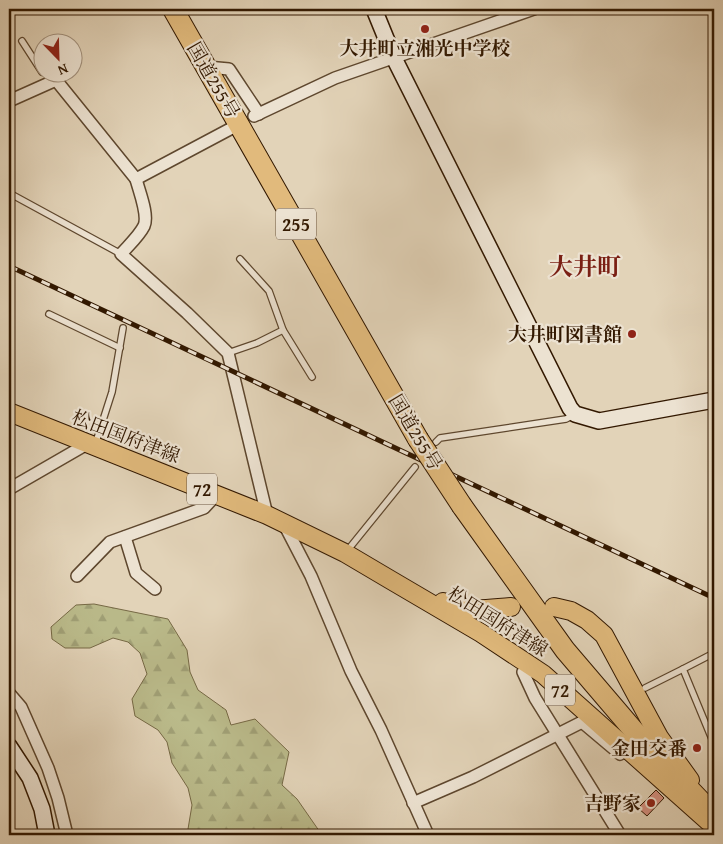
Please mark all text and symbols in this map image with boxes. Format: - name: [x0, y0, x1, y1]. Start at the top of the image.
- marker: 大井町立湘光中学校: [419, 23, 431, 35]
- north arrow: [32, 32, 82, 82]
- place label: 大井町立湘光中学校: [339, 34, 511, 62]
- street label: 国道255号: [181, 36, 247, 124]
- text: N: [54, 59, 71, 81]
- road number: 255: [276, 208, 316, 240]
- district label: 大井町: [549, 249, 621, 284]
- place label: 大井町図書館: [508, 320, 622, 348]
- marker: 大井町図書館: [626, 328, 638, 340]
- street label: 国道255号: [382, 389, 450, 475]
- street label: 松田国府津線: [68, 403, 184, 469]
- road number: 72: [187, 474, 217, 504]
- street label: 松田国府津線: [442, 579, 554, 663]
- road number: 72: [545, 674, 575, 706]
- place label: 金田交番: [611, 734, 687, 762]
- marker: 金田交番: [691, 742, 703, 754]
- place label: 吉野家: [584, 789, 641, 817]
- marker: 吉野家: [645, 797, 657, 809]

